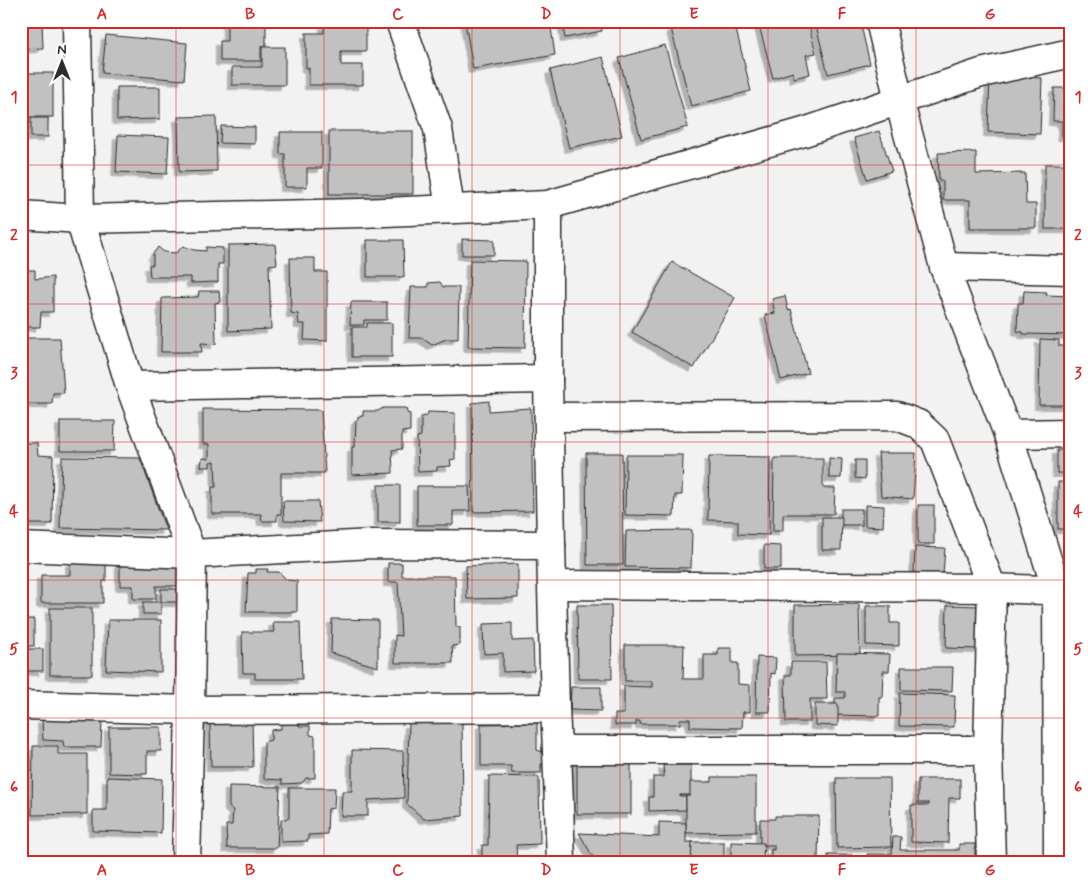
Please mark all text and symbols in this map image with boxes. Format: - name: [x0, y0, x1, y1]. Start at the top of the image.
- text: A: [97, 4, 107, 25]
- text: B: [245, 4, 255, 25]
- text: C: [392, 4, 404, 25]
- text: D: [540, 4, 552, 25]
- text: E: [689, 4, 699, 25]
- text: F: [838, 4, 847, 25]
- text: G: [985, 4, 996, 25]
- north arrow: [38, 38, 88, 88]
- text: N: [57, 41, 67, 59]
- text: 1: [10, 87, 18, 108]
- text: 1: [1074, 87, 1082, 108]
- text: 2: [10, 225, 18, 246]
- text: 2: [1074, 225, 1082, 246]
- text: 3: [10, 363, 18, 384]
- text: 3: [1074, 363, 1082, 384]
- text: 4: [9, 501, 19, 522]
- text: 4: [1073, 501, 1083, 522]
- text: 5: [9, 639, 19, 660]
- text: 5: [1073, 639, 1083, 660]
- text: 6: [10, 777, 18, 798]
- text: 6: [1074, 777, 1082, 798]
- text: A: [97, 860, 107, 881]
- text: B: [245, 860, 255, 881]
- text: C: [392, 860, 404, 881]
- text: D: [540, 860, 552, 881]
- text: E: [689, 860, 699, 881]
- text: F: [838, 860, 847, 881]
- text: G: [985, 860, 996, 881]

